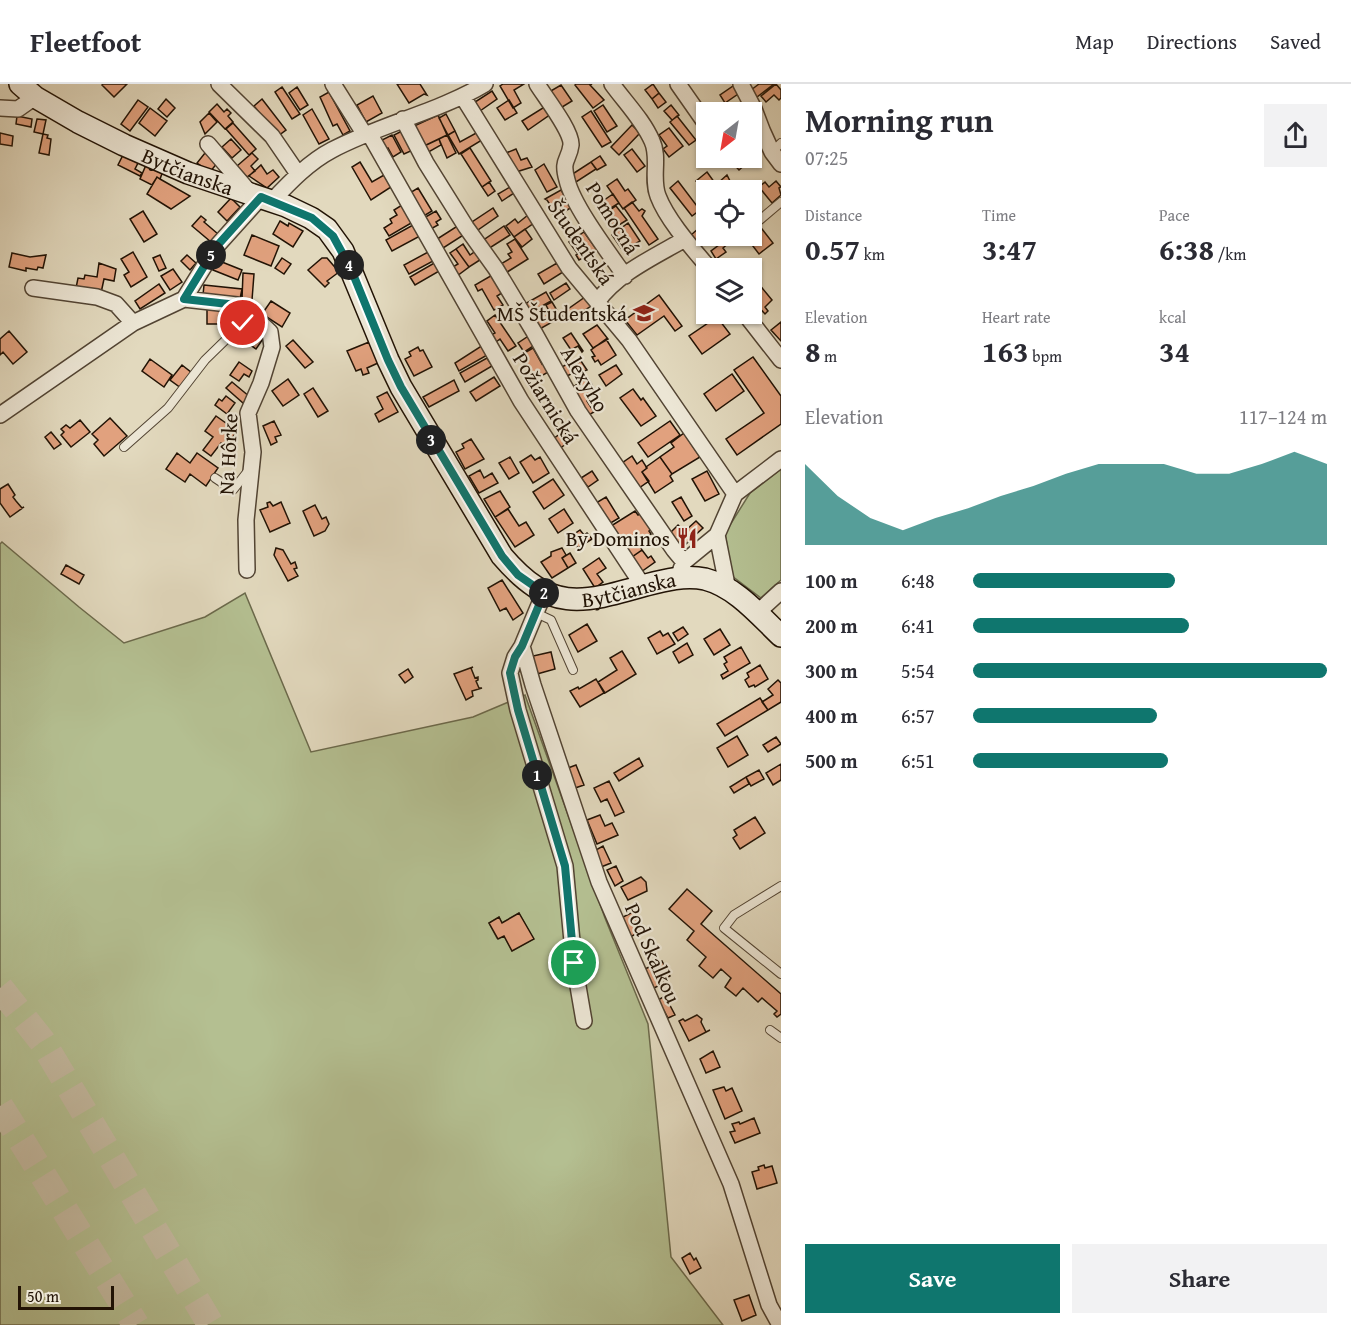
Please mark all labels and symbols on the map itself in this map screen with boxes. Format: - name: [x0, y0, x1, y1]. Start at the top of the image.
- north arrow: [696, 102, 762, 168]
- street label: Bytčianska: [137, 139, 238, 203]
- street label: Pomocná: [578, 175, 648, 261]
- street label: Študentská: [540, 193, 622, 291]
- pin: 5: [196, 240, 226, 270]
- pin: 4: [334, 250, 364, 280]
- pin: [217, 297, 268, 348]
- place label: MŠ Študentská: [497, 298, 627, 329]
- school or university icon: MŠ Študentská: [632, 301, 656, 325]
- street label: Alexyho: [553, 340, 617, 418]
- street label: Požiarnická: [506, 346, 586, 450]
- street label: Na Hôrke: [210, 412, 246, 496]
- pin: 3: [416, 425, 446, 455]
- place label: By Dominos: [566, 523, 670, 554]
- restaurant icon: By Dominos: [675, 526, 699, 550]
- street label: Bytčianska: [580, 563, 678, 615]
- pin: 2: [529, 578, 559, 608]
- pin: 1: [522, 760, 552, 790]
- street label: Pod Skalkou: [617, 898, 689, 1009]
- pin: [548, 937, 599, 988]
- scale bar: [18, 1283, 114, 1310]

